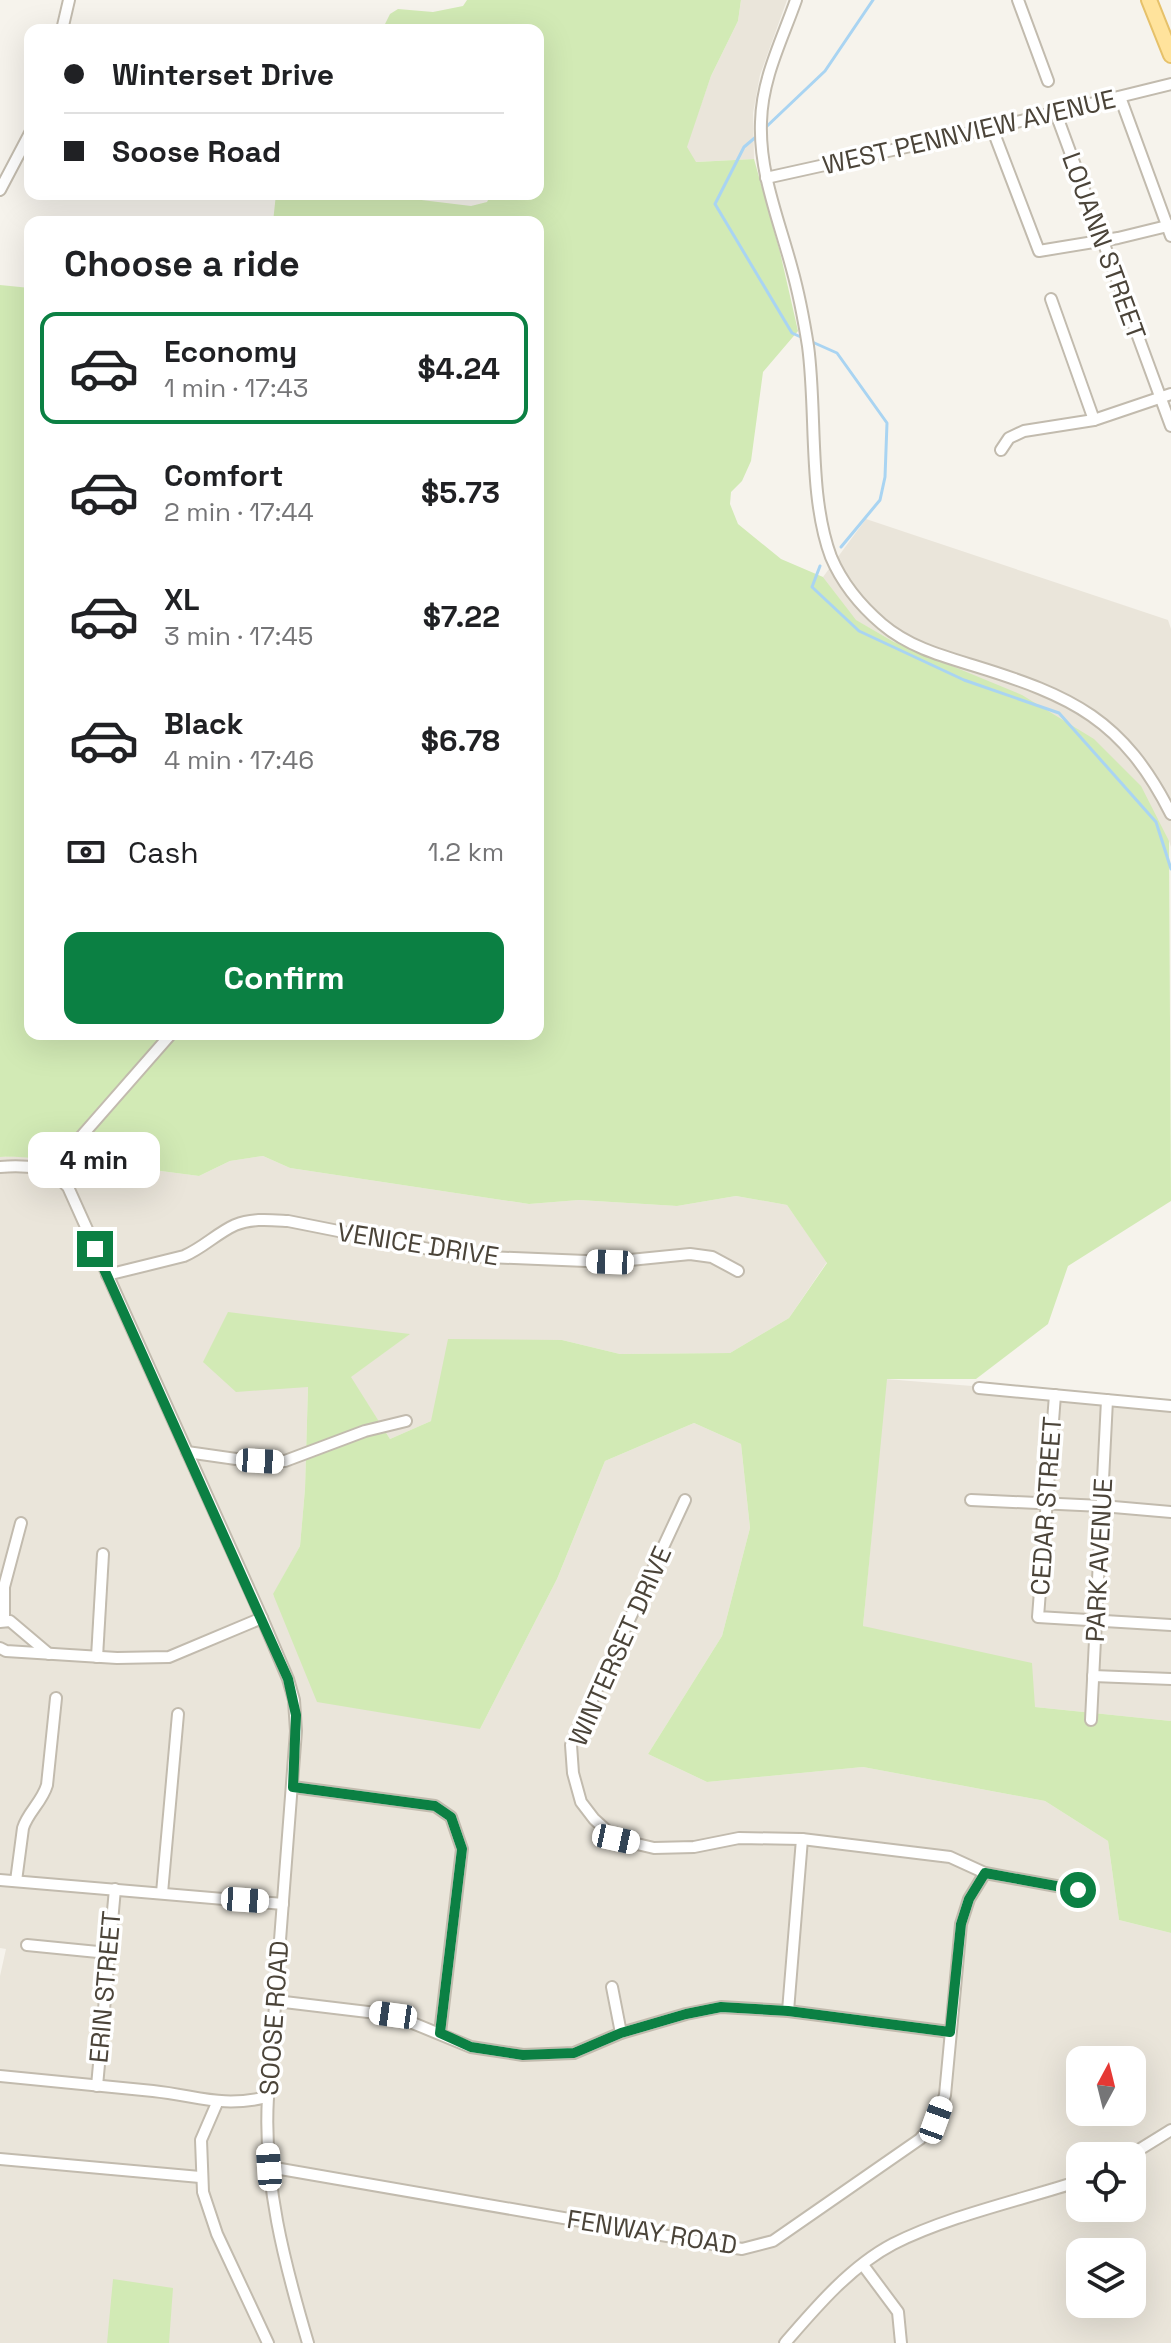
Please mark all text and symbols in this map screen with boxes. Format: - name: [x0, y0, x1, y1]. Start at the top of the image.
- text: Winterset Drive: [112, 55, 334, 94]
- street label: WEST PENNVIEW AVENUE: [819, 82, 1119, 182]
- text: Soose Road: [112, 132, 281, 171]
- street label: LOUANN STREET: [1054, 148, 1154, 344]
- text: Choose a ride: [64, 241, 300, 287]
- icon: car: [68, 332, 140, 404]
- text: Economy: [164, 332, 297, 371]
- text: $4.24: [417, 349, 500, 388]
- text: 1 min · 17:43: [164, 371, 309, 405]
- icon: car: [68, 456, 140, 528]
- text: Comfort: [164, 456, 283, 495]
- text: $5.73: [421, 473, 500, 512]
- text: 2 min · 17:44: [164, 495, 314, 529]
- icon: car: [68, 580, 140, 652]
- text: XL: [164, 580, 200, 619]
- text: $7.22: [423, 597, 500, 636]
- text: 3 min · 17:45: [164, 619, 313, 653]
- icon: car: [68, 704, 140, 776]
- text: Black: [164, 704, 243, 743]
- text: $6.78: [421, 721, 500, 760]
- text: 4 min · 17:46: [164, 743, 314, 777]
- icon: cash: [64, 830, 108, 874]
- text: Cash: [128, 833, 199, 872]
- text: 1.2 km: [428, 835, 504, 869]
- button: Confirm: [64, 932, 504, 1024]
- callout: 4 min: [29, 1133, 161, 1189]
- text: 4 min: [60, 1143, 128, 1177]
- street label: VENICE DRIVE: [335, 1214, 501, 1274]
- route end: [77, 1231, 113, 1267]
- car: [586, 1249, 634, 1275]
- street label: CEDAR STREET: [1023, 1415, 1069, 1597]
- car: [235, 1448, 285, 1474]
- street label: PARK AVENUE: [1078, 1477, 1120, 1643]
- street label: WINTERSET DRIVE: [561, 1541, 679, 1751]
- car: [590, 1822, 642, 1856]
- route start: [1060, 1872, 1096, 1908]
- car: [220, 1886, 270, 1914]
- street label: ERIN STREET: [81, 1909, 129, 2065]
- street label: SOOSE ROAD: [252, 1939, 296, 2097]
- car: [368, 2000, 418, 2030]
- north arrow: [1066, 2046, 1146, 2126]
- map controls: [1066, 2046, 1146, 2318]
- car: [917, 2093, 955, 2147]
- car: [255, 2142, 283, 2192]
- button: locate: [1066, 2142, 1146, 2222]
- street label: FENWAY ROAD: [564, 2202, 740, 2262]
- button: layers: [1066, 2238, 1146, 2318]

